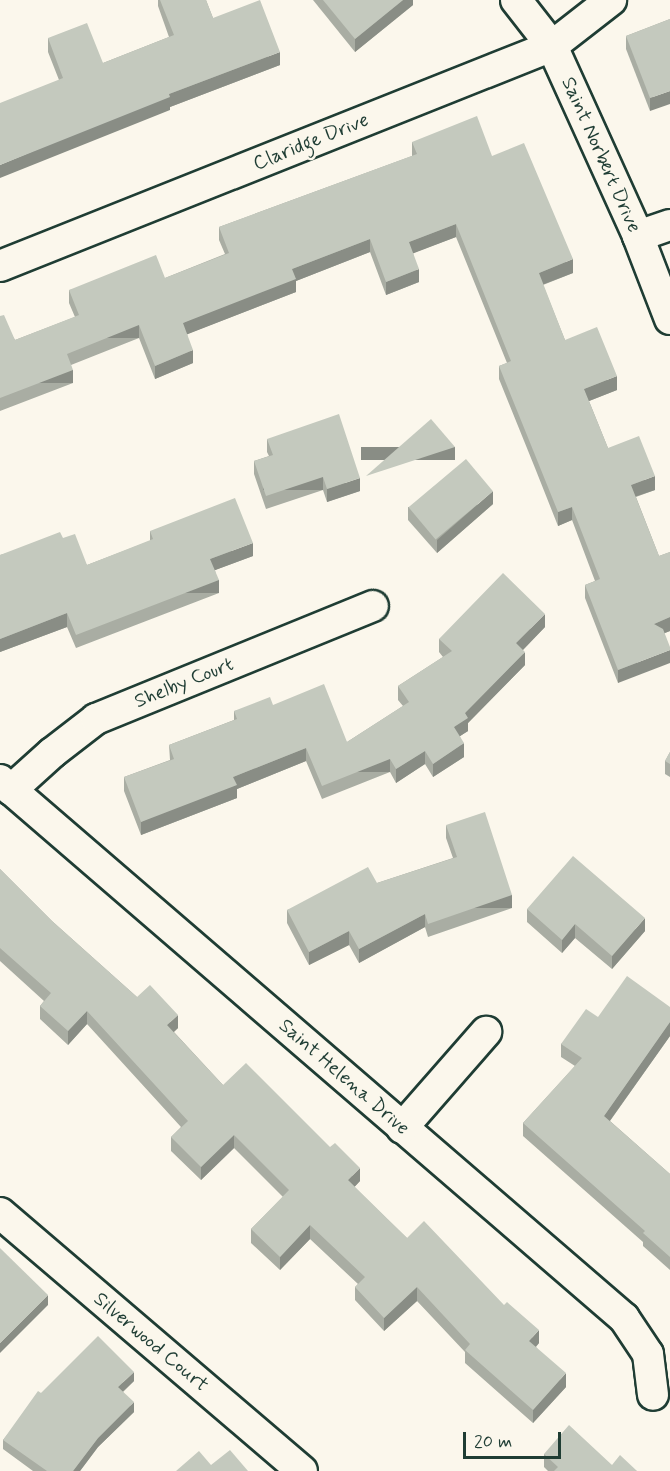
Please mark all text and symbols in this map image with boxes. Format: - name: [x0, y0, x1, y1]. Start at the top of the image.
- street label: Saint Norbert Drive: [556, 74, 646, 236]
- street label: Claridge Drive: [251, 108, 371, 176]
- street label: Shelby Court: [129, 651, 239, 715]
- street label: Saint Helena Drive: [274, 1014, 414, 1140]
- street label: Silverwood Court: [90, 1288, 212, 1396]
- scale bar: [466, 1420, 564, 1458]
- text: 20 m: [474, 1430, 512, 1454]

